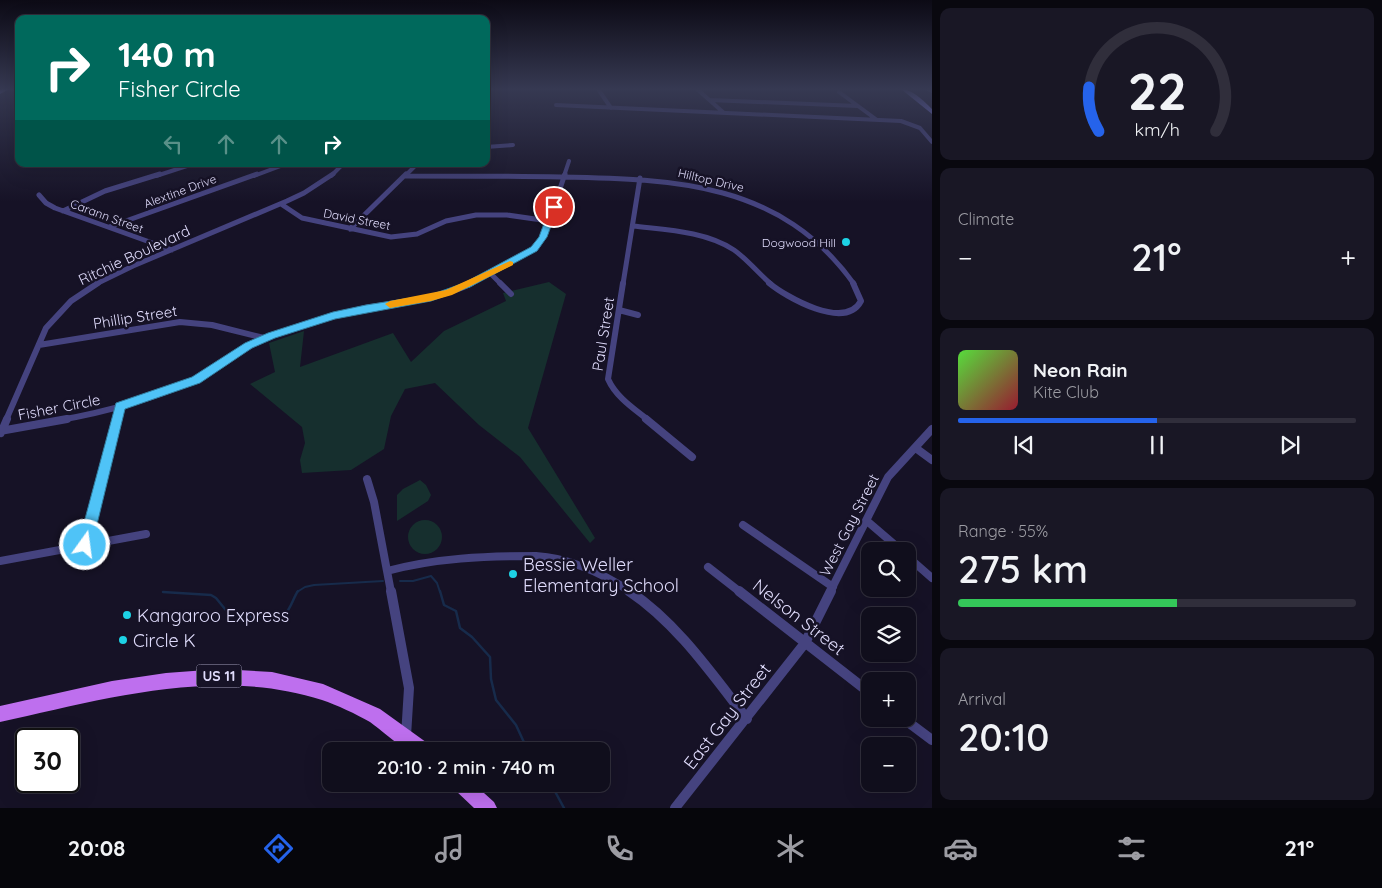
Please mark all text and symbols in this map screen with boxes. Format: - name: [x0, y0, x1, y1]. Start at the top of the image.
- text: 140 m: [118, 32, 216, 76]
- icon: right: [35, 35, 100, 100]
- text: 22: [1127, 58, 1187, 123]
- text: Fisher Circle: [118, 75, 241, 103]
- text: km/h: [1134, 118, 1180, 140]
- icon: left: [159, 130, 187, 158]
- icon: ahead: [212, 130, 240, 158]
- icon: ahead: [265, 130, 293, 158]
- icon: right: [318, 130, 346, 158]
- street label: Hilltop Drive: [676, 165, 746, 195]
- street label: Alextine Drive: [142, 171, 218, 211]
- pin: [533, 186, 575, 228]
- icon: arrive: [540, 193, 568, 221]
- street label: Carann Street: [68, 196, 146, 236]
- street label: David Street: [322, 205, 392, 233]
- text: Climate: [958, 209, 1014, 229]
- street label: Ritchie Boulevard: [75, 221, 193, 289]
- text: 21°: [1131, 233, 1181, 281]
- place label: Dogwood Hill: [762, 235, 836, 250]
- marker: Dogwood Hill: [840, 236, 852, 248]
- text: −: [958, 240, 973, 275]
- text: +: [1340, 240, 1356, 275]
- street label: Paul Street: [588, 296, 618, 372]
- street label: Phillip Street: [92, 301, 178, 333]
- text: Neon Rain: [1033, 358, 1128, 382]
- text: Kite Club: [1033, 382, 1099, 402]
- street label: Fisher Circle: [16, 390, 102, 424]
- icon: previous: [1010, 431, 1038, 459]
- icon: pause: [1143, 431, 1171, 459]
- icon: next: [1276, 431, 1304, 459]
- street label: West Gay Street: [815, 471, 883, 579]
- position arrow: [58, 518, 110, 570]
- text: Range · 55%: [958, 521, 1048, 541]
- map controls: [861, 542, 916, 792]
- button: search: [861, 542, 916, 597]
- text: 275 km: [958, 545, 1088, 593]
- place label: Bessie Weller Elementary School: [523, 553, 679, 597]
- marker: Bessie Weller Elementary School: [507, 568, 519, 580]
- street label: Nelson Street: [748, 574, 850, 660]
- place label: Kangaroo Express: [137, 604, 289, 627]
- button: layers: [861, 607, 916, 662]
- marker: Kangaroo Express: [121, 609, 133, 621]
- place label: Circle K: [133, 629, 196, 652]
- marker: Circle K: [117, 634, 129, 646]
- street label: East Gay Street: [678, 658, 776, 774]
- road number: US 11: [196, 664, 242, 688]
- button: +: [861, 672, 916, 727]
- text: Arrival: [958, 689, 1006, 709]
- text: 20:10: [958, 713, 1049, 761]
- speed limit sign: 30: [15, 728, 80, 793]
- button: −: [861, 737, 916, 792]
- text: 20:10 · 2 min · 740 m: [377, 755, 555, 779]
- icon: directions: [261, 831, 296, 866]
- icon: music: [432, 831, 467, 866]
- icon: phone: [602, 831, 637, 866]
- icon: climate: [773, 831, 808, 866]
- icon: car: [943, 831, 978, 866]
- icon: filters: [1114, 831, 1149, 866]
- text: 20:08: [68, 834, 125, 862]
- text: 21°: [1284, 834, 1314, 862]

